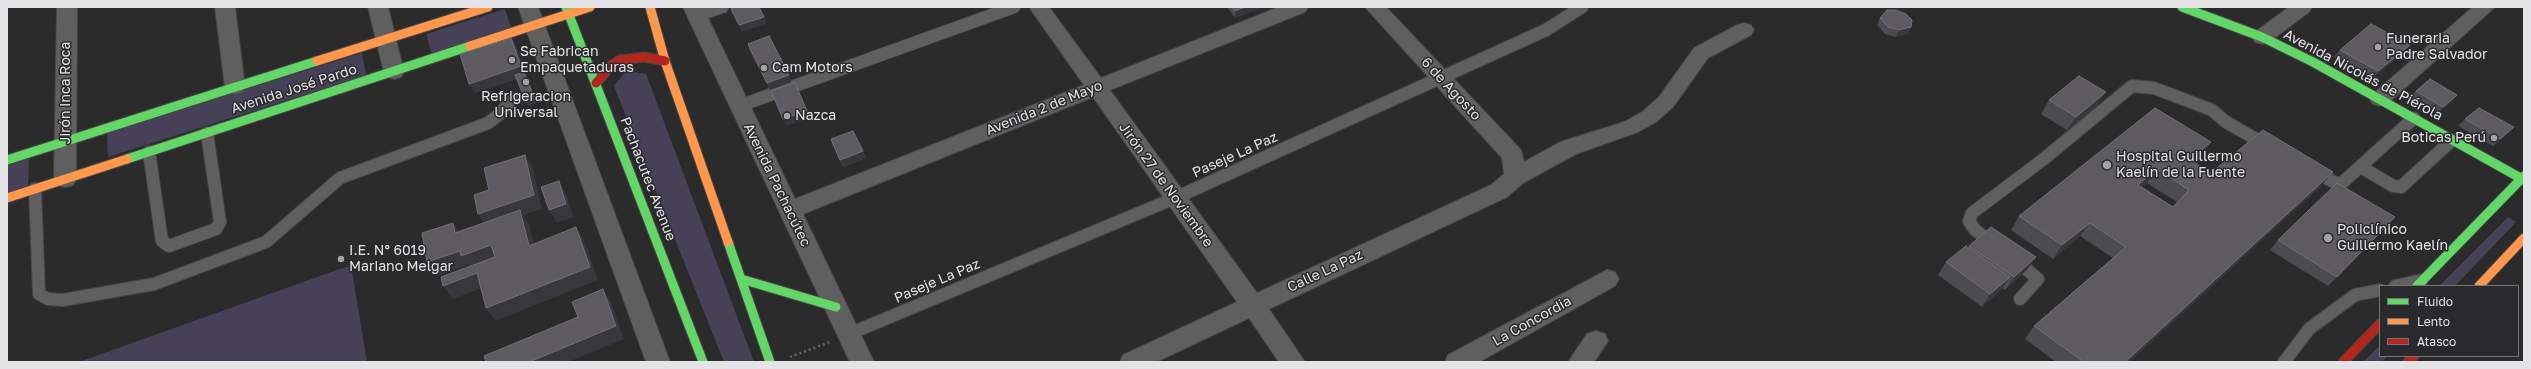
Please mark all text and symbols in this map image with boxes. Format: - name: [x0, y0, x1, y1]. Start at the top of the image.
- street label: Avenida Nicolás de Piérola: [2281, 26, 2445, 124]
- place label: Funeraria Padre Salvador: [2386, 31, 2487, 64]
- street label: Jirón Inca Roca: [58, 42, 74, 144]
- marker: Funeraria Padre Salvador: [2373, 42, 2383, 52]
- place label: Se Fabrican Empaquetaduras: [520, 44, 634, 76]
- street label: 6 de Agosto: [1418, 54, 1484, 124]
- marker: Se Fabrican Empaquetaduras: [507, 55, 517, 65]
- place label: Cam Motors: [772, 60, 853, 76]
- street label: Avenida José Pardo: [229, 61, 359, 117]
- marker: Cam Motors: [759, 63, 769, 73]
- marker: Refrigeracion Universal: [521, 77, 531, 87]
- street label: Avenida 2 de Mayo: [983, 77, 1105, 139]
- place label: Refrigeracion Universal: [481, 89, 571, 122]
- place label: Nazca: [795, 108, 836, 124]
- marker: Nazca: [782, 111, 792, 121]
- street label: Pachacutec Avenue: [617, 115, 679, 243]
- street label: Jirón 27 de Noviembre: [1115, 120, 1217, 250]
- street label: Avenida Pachacútec: [740, 121, 814, 249]
- street label: Paseje La Paz: [1190, 129, 1280, 181]
- place label: Boticas Perú: [2401, 130, 2486, 146]
- marker: Boticas Perú: [2489, 133, 2499, 143]
- place label: Hospital Guillermo Kaelín de la Fuente: [2116, 149, 2245, 182]
- marker: Hospital Guillermo Kaelín de la Fuente: [2101, 159, 2113, 171]
- place label: Policlínico Guillermo Kaelín: [2337, 222, 2448, 254]
- marker: Policlínico Guillermo Kaelín: [2322, 232, 2334, 244]
- place label: I.E. N° 6019 Mariano Melgar: [349, 243, 453, 276]
- street label: Calle La Paz: [1285, 246, 1365, 296]
- marker: I.E. N° 6019 Mariano Melgar: [336, 254, 346, 264]
- street label: Paseje La Paz: [892, 255, 982, 307]
- legend: [2379, 285, 2519, 357]
- street label: La Concordia: [1490, 292, 1574, 350]
- text: Fluido: [2417, 294, 2453, 309]
- text: Lento: [2417, 314, 2450, 329]
- text: Atasco: [2417, 334, 2456, 349]

